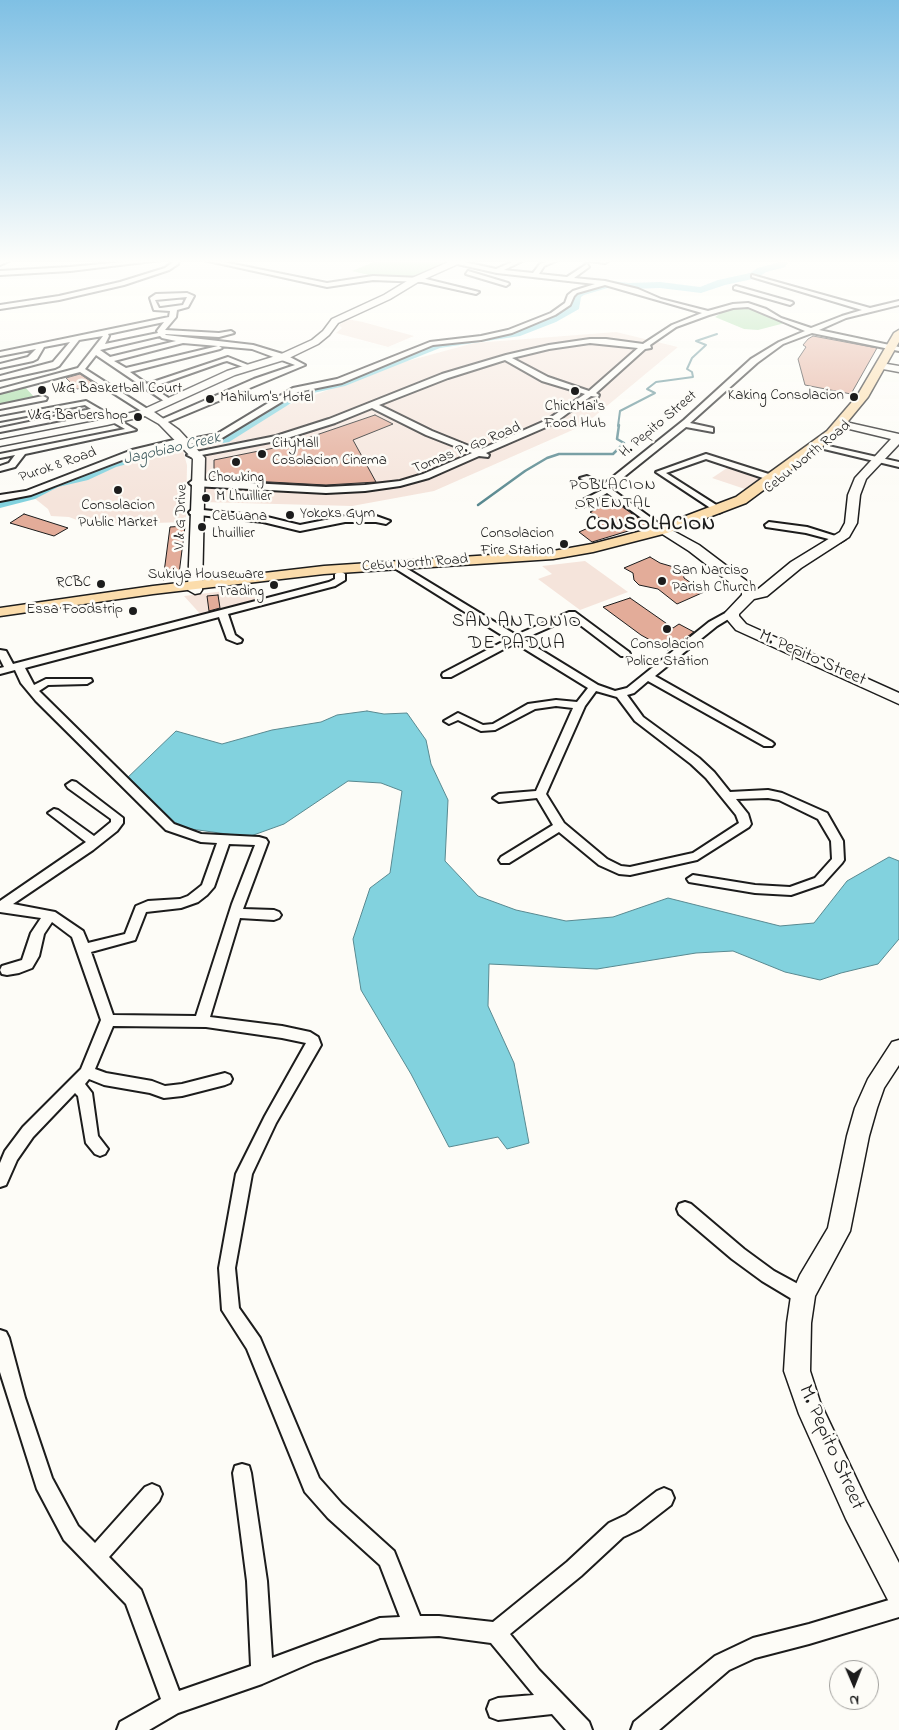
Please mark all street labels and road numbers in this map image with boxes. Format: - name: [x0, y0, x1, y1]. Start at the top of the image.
- street label: H. Pepito Street: [617, 387, 701, 463]
- street label: Cebu North Road: [761, 418, 855, 498]
- street label: Tomas P. Go Road: [410, 419, 524, 479]
- street label: Purok 8 Road: [17, 444, 99, 488]
- street label: V & G Drive: [172, 484, 192, 550]
- street label: Cebu North Road: [361, 551, 469, 577]
- street label: M. Pepito Street: [755, 626, 869, 692]
- street label: M. Pepito Street: [791, 1382, 869, 1514]

